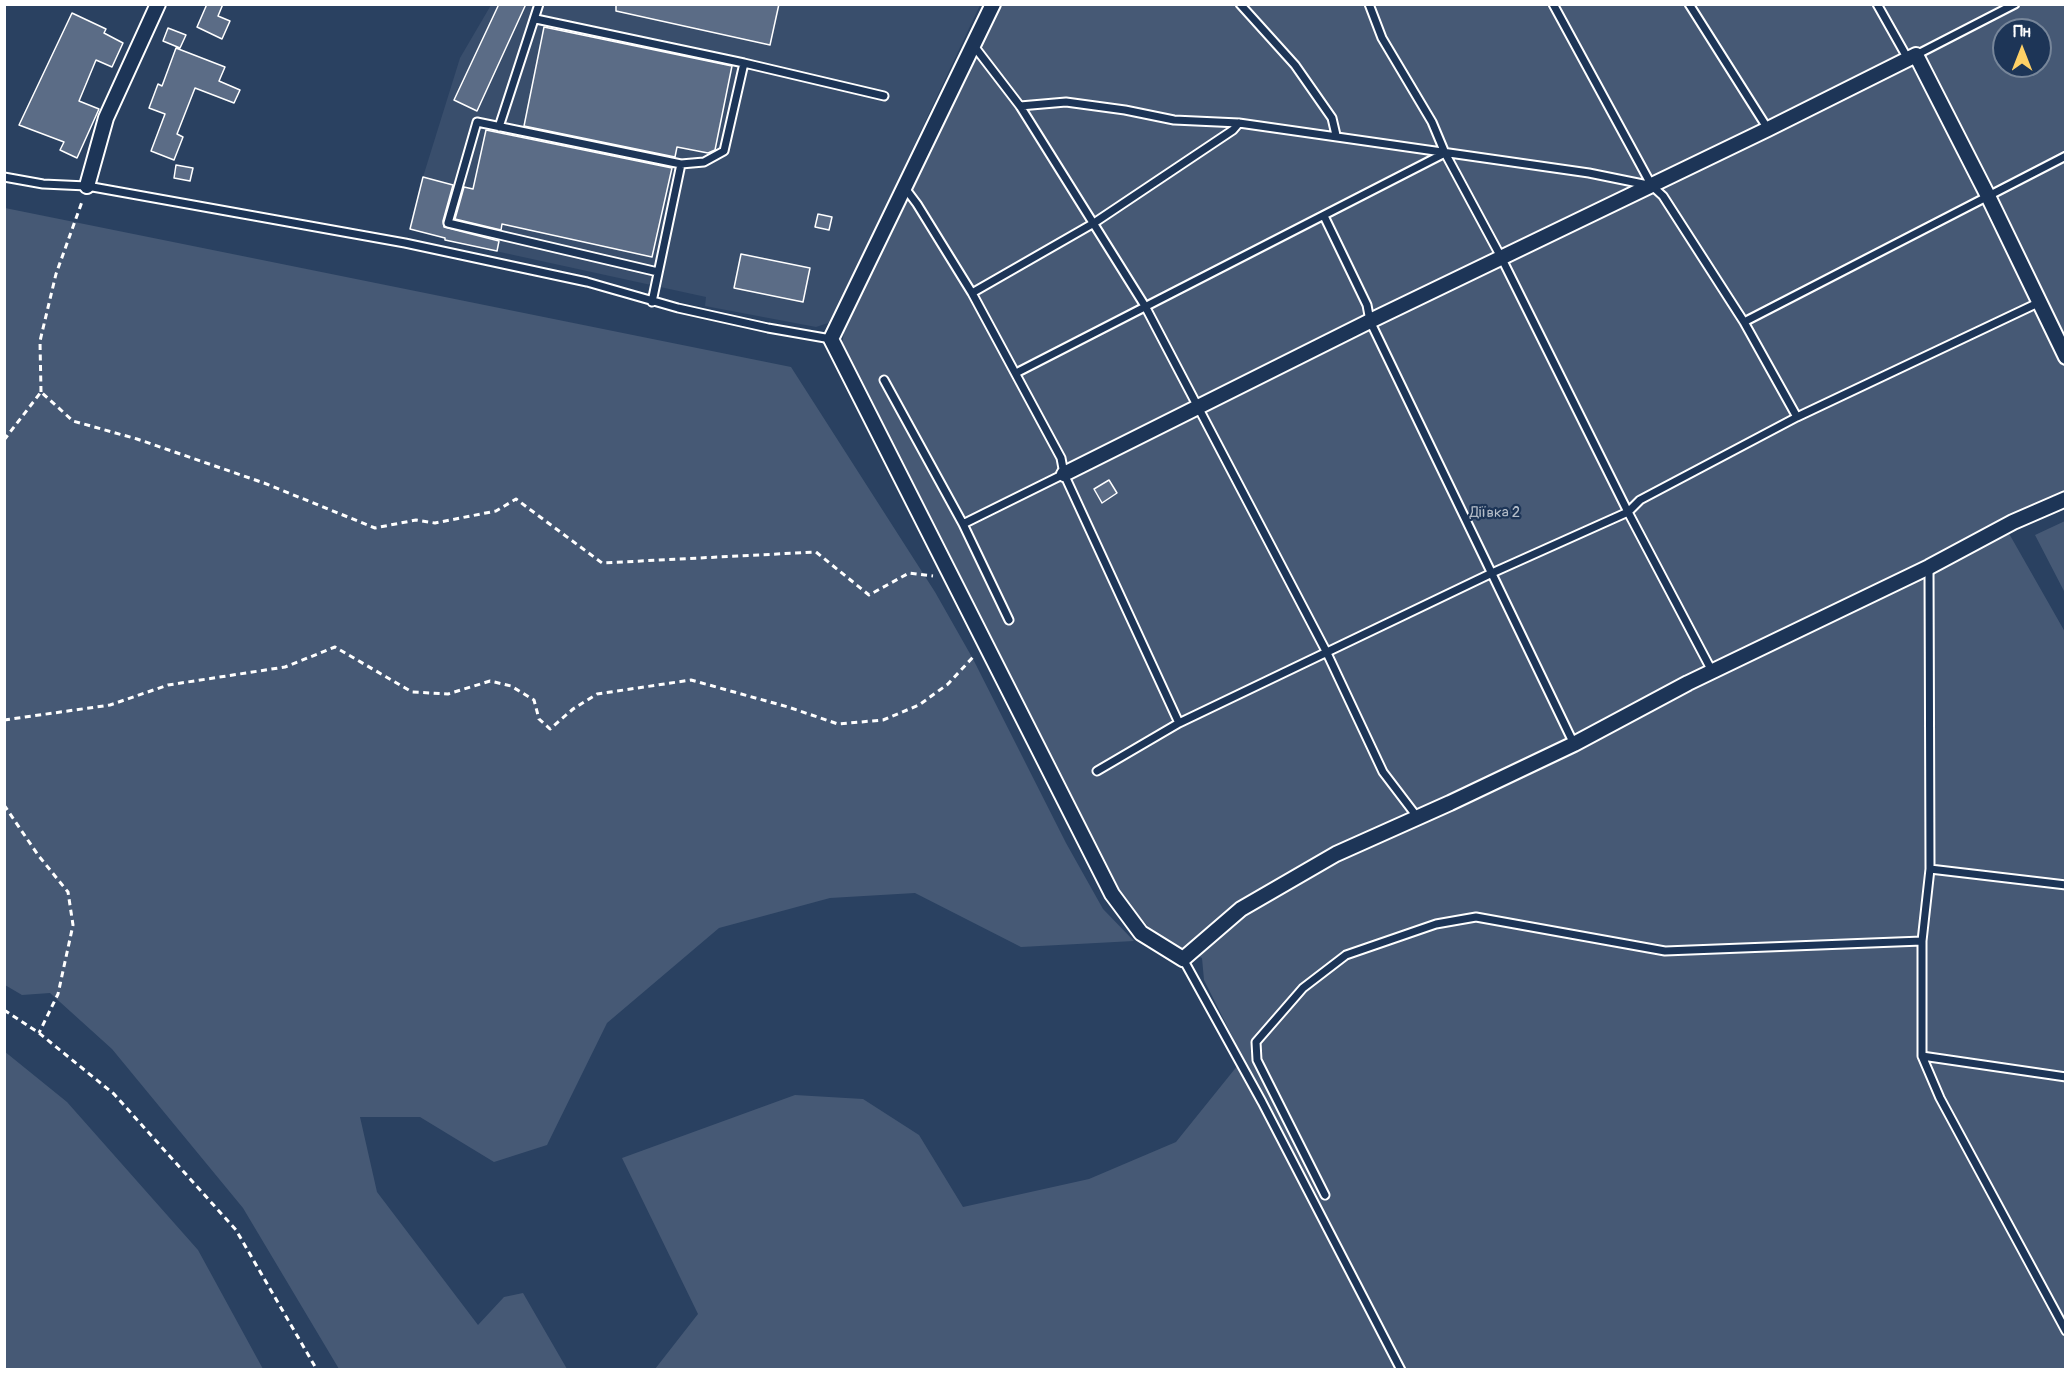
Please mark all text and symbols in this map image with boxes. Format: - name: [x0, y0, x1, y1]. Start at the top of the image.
- north arrow: [1992, 18, 2052, 78]
- text: Пн: [2013, 22, 2031, 42]
- park label: Діївка 2: [1470, 504, 1520, 522]

